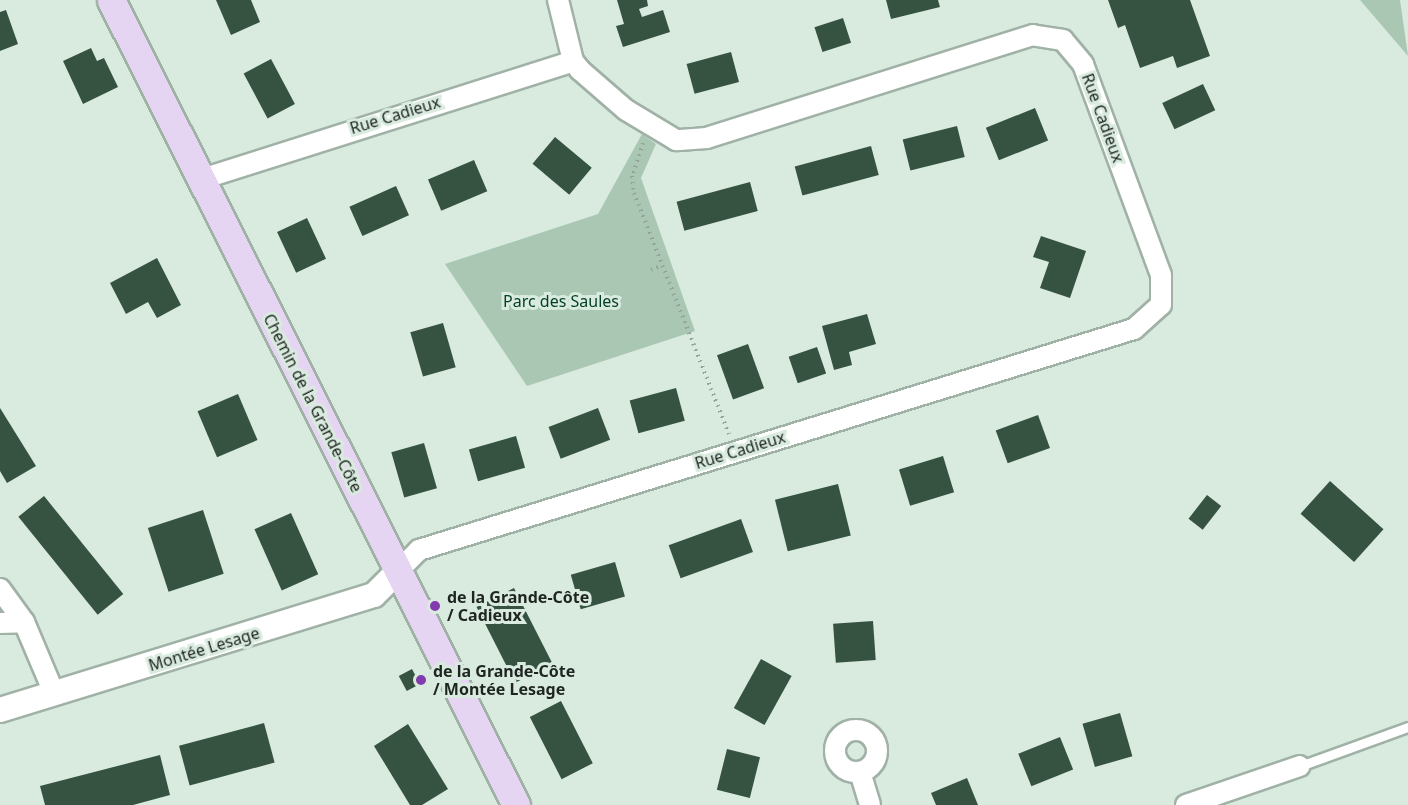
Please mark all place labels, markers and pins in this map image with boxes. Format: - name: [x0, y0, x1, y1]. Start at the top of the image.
- place label: de la Grande-Côte / Cadieux: [447, 587, 589, 625]
- marker: de la Grande-Côte / Cadieux: [428, 599, 442, 613]
- place label: de la Grande-Côte / Montée Lesage: [433, 661, 575, 699]
- marker: de la Grande-Côte / Montée Lesage: [414, 673, 428, 687]

